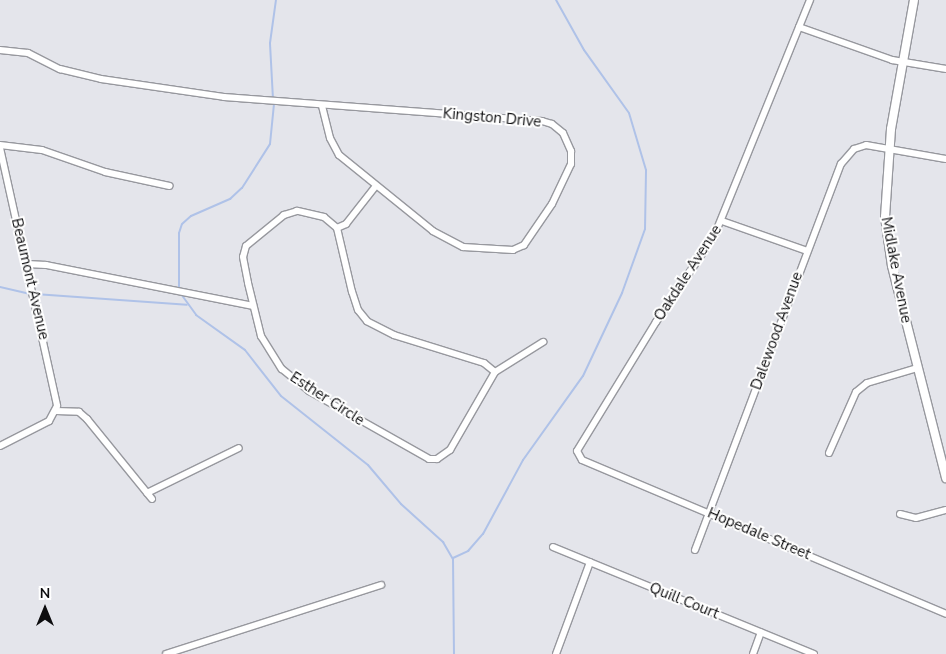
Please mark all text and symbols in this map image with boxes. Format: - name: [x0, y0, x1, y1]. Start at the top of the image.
- street label: Kingston Drive: [442, 105, 542, 131]
- street label: Midlake Avenue: [877, 215, 915, 325]
- street label: Beaumont Avenue: [7, 216, 53, 342]
- street label: Oakdale Avenue: [650, 222, 726, 324]
- street label: Dalewood Avenue: [747, 270, 807, 392]
- street label: Esther Circle: [287, 368, 367, 430]
- street label: Hopedale Street: [705, 504, 813, 564]
- street label: Quill Court: [647, 579, 721, 623]
- north arrow: [20, 584, 70, 634]
- text: N: [40, 584, 50, 603]

